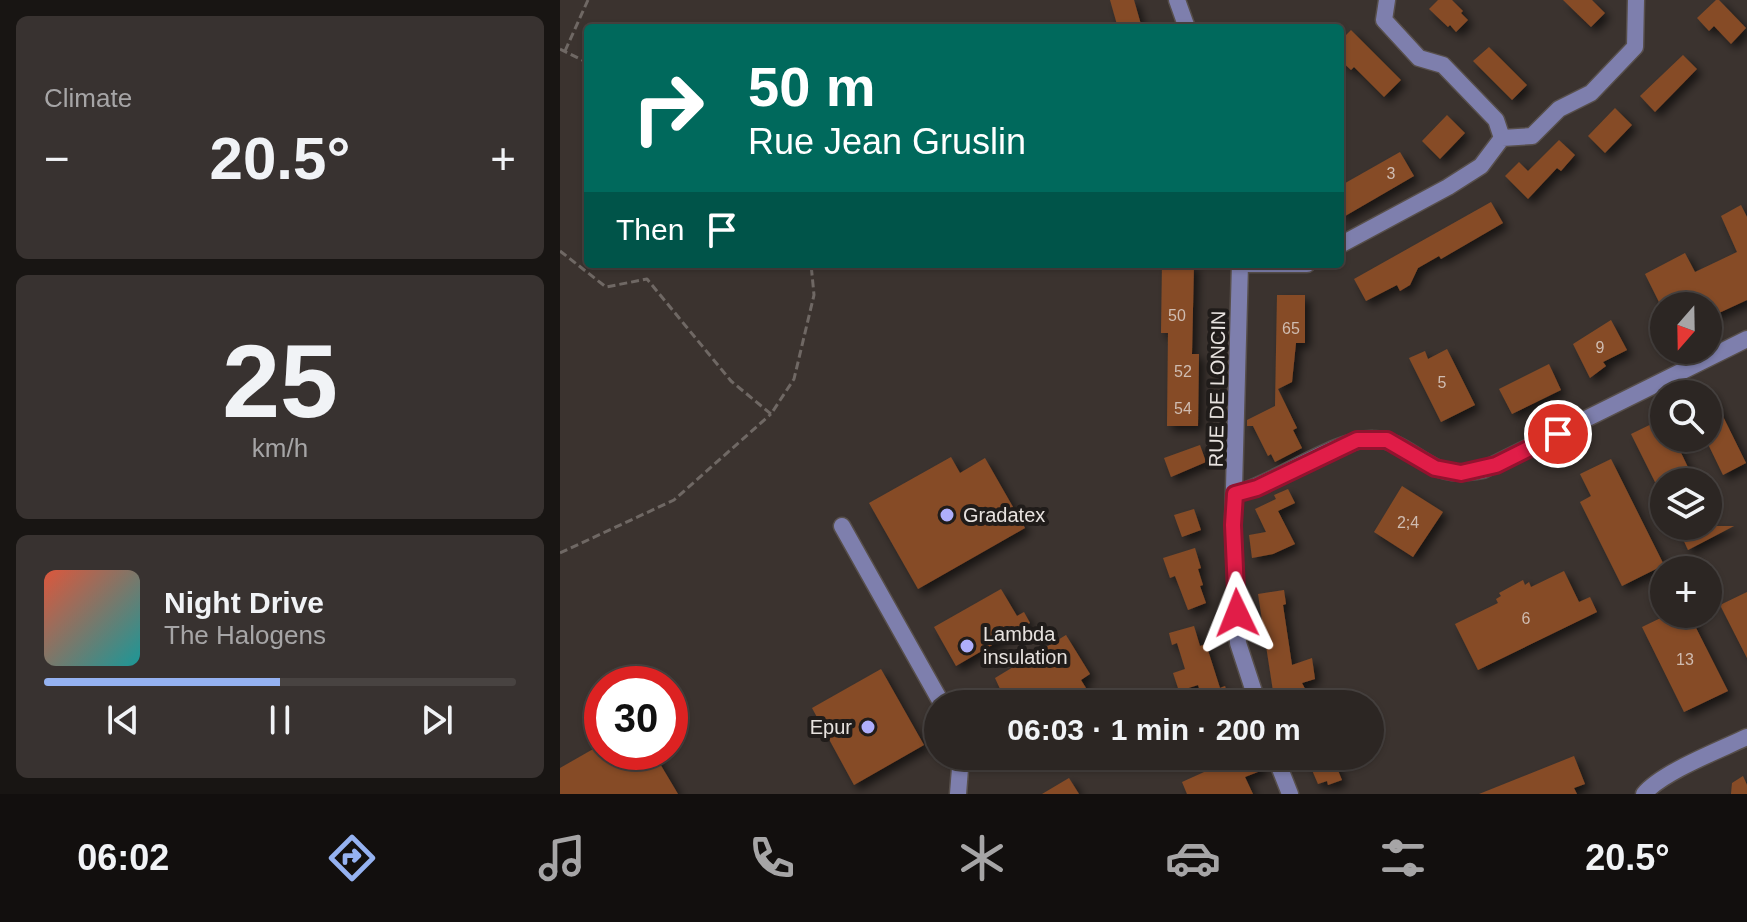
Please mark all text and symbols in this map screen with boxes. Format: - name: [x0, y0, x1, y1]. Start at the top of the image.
- text: 50 m: [748, 55, 876, 118]
- icon: right: [616, 56, 720, 160]
- text: Climate: [44, 83, 132, 113]
- text: Rue Jean Gruslin: [748, 121, 1026, 162]
- text: 20.5°: [210, 125, 350, 192]
- text: −: [44, 134, 70, 183]
- text: +: [490, 134, 516, 183]
- house number: 3: [1387, 165, 1396, 182]
- icon: arrive: [700, 208, 744, 252]
- text: Then: [616, 213, 684, 246]
- north arrow: [1650, 292, 1722, 364]
- map controls: [1650, 292, 1722, 628]
- house number: 50: [1168, 307, 1186, 324]
- street label: RUE DE LONCIN: [1205, 310, 1229, 468]
- house number: 65: [1282, 320, 1300, 337]
- text: 25: [222, 323, 338, 439]
- house number: 9: [1596, 339, 1605, 356]
- house number: 52: [1174, 363, 1192, 380]
- house number: 5: [1438, 374, 1447, 391]
- button: search: [1650, 380, 1722, 452]
- house number: 54: [1174, 400, 1192, 417]
- pin: [1524, 400, 1592, 468]
- icon: arrive: [1536, 412, 1580, 456]
- text: km/h: [252, 433, 308, 463]
- button: layers: [1650, 468, 1722, 540]
- place label: Gradatex: [963, 504, 1045, 526]
- marker: Gradatex: [938, 506, 956, 524]
- house number: 2;4: [1397, 514, 1419, 531]
- button: +: [1650, 556, 1722, 628]
- position arrow: [1195, 571, 1279, 655]
- text: Night Drive: [164, 586, 324, 619]
- house number: 6: [1522, 610, 1531, 627]
- text: The Halogens: [164, 620, 326, 650]
- place label: Lambda insulation: [983, 623, 1068, 668]
- marker: Lambda insulation: [958, 637, 976, 655]
- house number: 13: [1676, 651, 1694, 668]
- speed limit sign: 30: [584, 666, 688, 770]
- icon: previous: [101, 698, 145, 742]
- icon: pause: [258, 698, 302, 742]
- icon: next: [415, 698, 459, 742]
- text: 06:03 · 1 min · 200 m: [1007, 713, 1301, 746]
- place label: Epur: [810, 716, 852, 738]
- marker: Epur: [859, 718, 877, 736]
- icon: directions: [324, 830, 380, 886]
- icon: music: [534, 830, 590, 886]
- icon: phone: [744, 830, 800, 886]
- icon: climate: [954, 830, 1010, 886]
- icon: car: [1165, 830, 1221, 886]
- icon: filters: [1375, 830, 1431, 886]
- text: 06:02: [77, 837, 169, 878]
- text: 20.5°: [1585, 837, 1670, 878]

